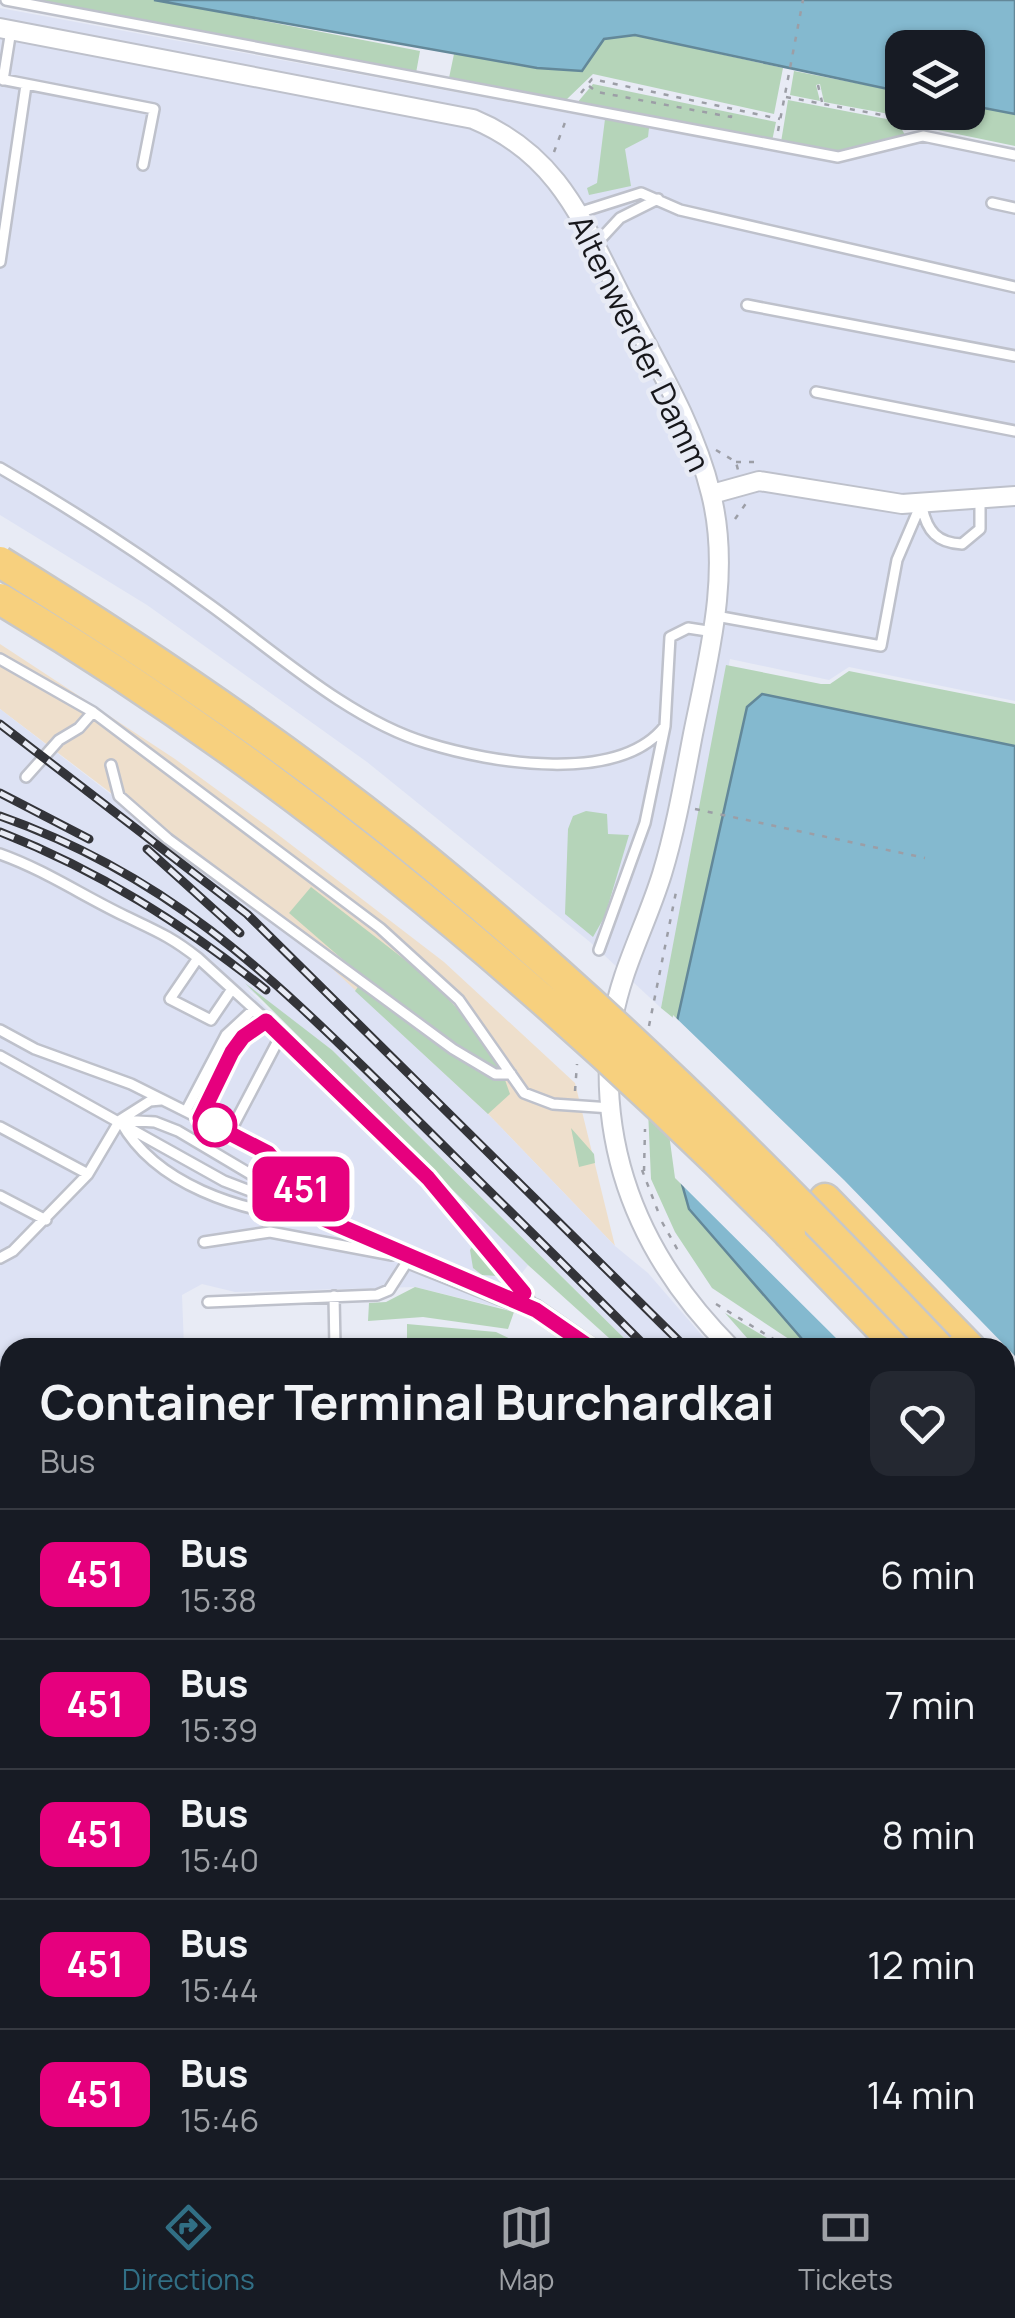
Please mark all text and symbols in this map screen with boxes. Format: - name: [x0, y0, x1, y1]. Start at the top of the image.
- map controls: [885, 30, 985, 130]
- button: layers: [885, 30, 985, 130]
- street label: Altenwerder Damm: [559, 207, 721, 479]
- unlabelled marker: [194, 1104, 236, 1146]
- line badge: 451: [244, 1156, 358, 1222]
- text: 451: [272, 1165, 330, 1213]
- text: Container Terminal Burchardkai: [40, 1369, 774, 1434]
- button: heart: [870, 1371, 975, 1476]
- text: Bus: [40, 1439, 95, 1483]
- text: Bus: [180, 1526, 248, 1578]
- text: 6 min: [880, 1548, 975, 1600]
- text: 451: [66, 1550, 124, 1598]
- text: 15:38: [180, 1578, 257, 1622]
- text: Bus: [180, 1656, 248, 1708]
- text: 7 min: [885, 1678, 975, 1730]
- text: 451: [66, 1680, 124, 1728]
- text: 15:39: [180, 1708, 258, 1752]
- text: Bus: [180, 1786, 248, 1838]
- text: 8 min: [882, 1808, 975, 1860]
- text: 451: [66, 1810, 124, 1858]
- text: 15:40: [180, 1838, 259, 1882]
- text: Bus: [180, 1916, 248, 1968]
- text: 12 min: [867, 1938, 975, 1990]
- text: 451: [66, 1940, 124, 1988]
- text: 15:44: [180, 1968, 259, 2012]
- text: Bus: [180, 2046, 248, 2098]
- text: 14 min: [867, 2068, 975, 2120]
- text: 451: [66, 2070, 124, 2118]
- text: 15:46: [180, 2098, 259, 2142]
- tab: Directions: [122, 2200, 255, 2298]
- tab: Map: [499, 2200, 554, 2298]
- tab: Tickets: [798, 2200, 893, 2298]

